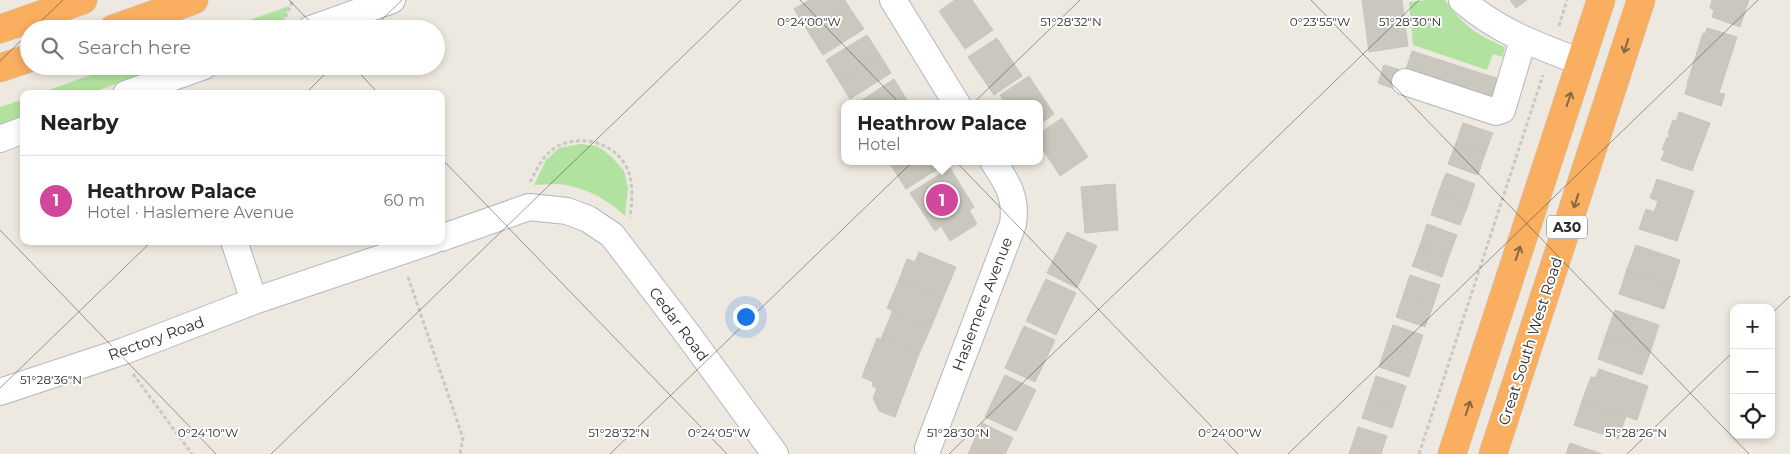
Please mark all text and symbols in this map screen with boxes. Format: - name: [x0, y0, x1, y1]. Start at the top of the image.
- text: 0°24'00"W: [777, 14, 841, 29]
- text: 51°28'32"N: [1040, 14, 1102, 29]
- text: 0°23'55"W: [1290, 14, 1350, 29]
- text: 51°28'30"N: [1379, 14, 1441, 29]
- search box: [20, 20, 445, 75]
- icon: search: [38, 34, 66, 62]
- text: Search here: [78, 36, 191, 59]
- one-way arrow: [1621, 38, 1630, 54]
- one-way arrow: [1564, 91, 1574, 107]
- popup: [841, 100, 1043, 165]
- text: Nearby: [40, 110, 119, 135]
- text: Heathrow Palace: [857, 112, 1027, 135]
- text: Hotel: [857, 135, 900, 154]
- text: Heathrow Palace: [87, 180, 257, 203]
- pin: 1: [926, 181, 958, 219]
- text: 1: [53, 191, 59, 210]
- text: 60 m: [383, 191, 425, 210]
- one-way arrow: [1570, 193, 1580, 209]
- text: Hotel · Haslemere Avenue: [87, 203, 294, 222]
- road number: A30: [1547, 216, 1587, 238]
- street label: Haslemere Avenue: [948, 234, 1016, 374]
- one-way arrow: [1514, 246, 1523, 262]
- street label: Great South West Road: [1494, 255, 1566, 427]
- street label: Cedar Road: [645, 283, 713, 365]
- your location: [733, 304, 759, 330]
- map controls: [1730, 304, 1775, 439]
- button: +: [1730, 304, 1775, 349]
- street label: Rectory Road: [105, 312, 207, 364]
- button: −: [1730, 349, 1775, 394]
- text: 51°28'36"N: [20, 372, 82, 387]
- button: locate: [1730, 394, 1775, 439]
- one-way arrow: [1463, 400, 1473, 416]
- text: 0°24'10"W: [178, 425, 238, 440]
- text: 51°28'32"N: [588, 425, 650, 440]
- text: 0°24'05"W: [688, 425, 750, 440]
- text: 51°28'30"N: [927, 425, 989, 440]
- text: 0°24'00"W: [1198, 425, 1262, 440]
- text: 51°28'26"N: [1605, 425, 1667, 440]

